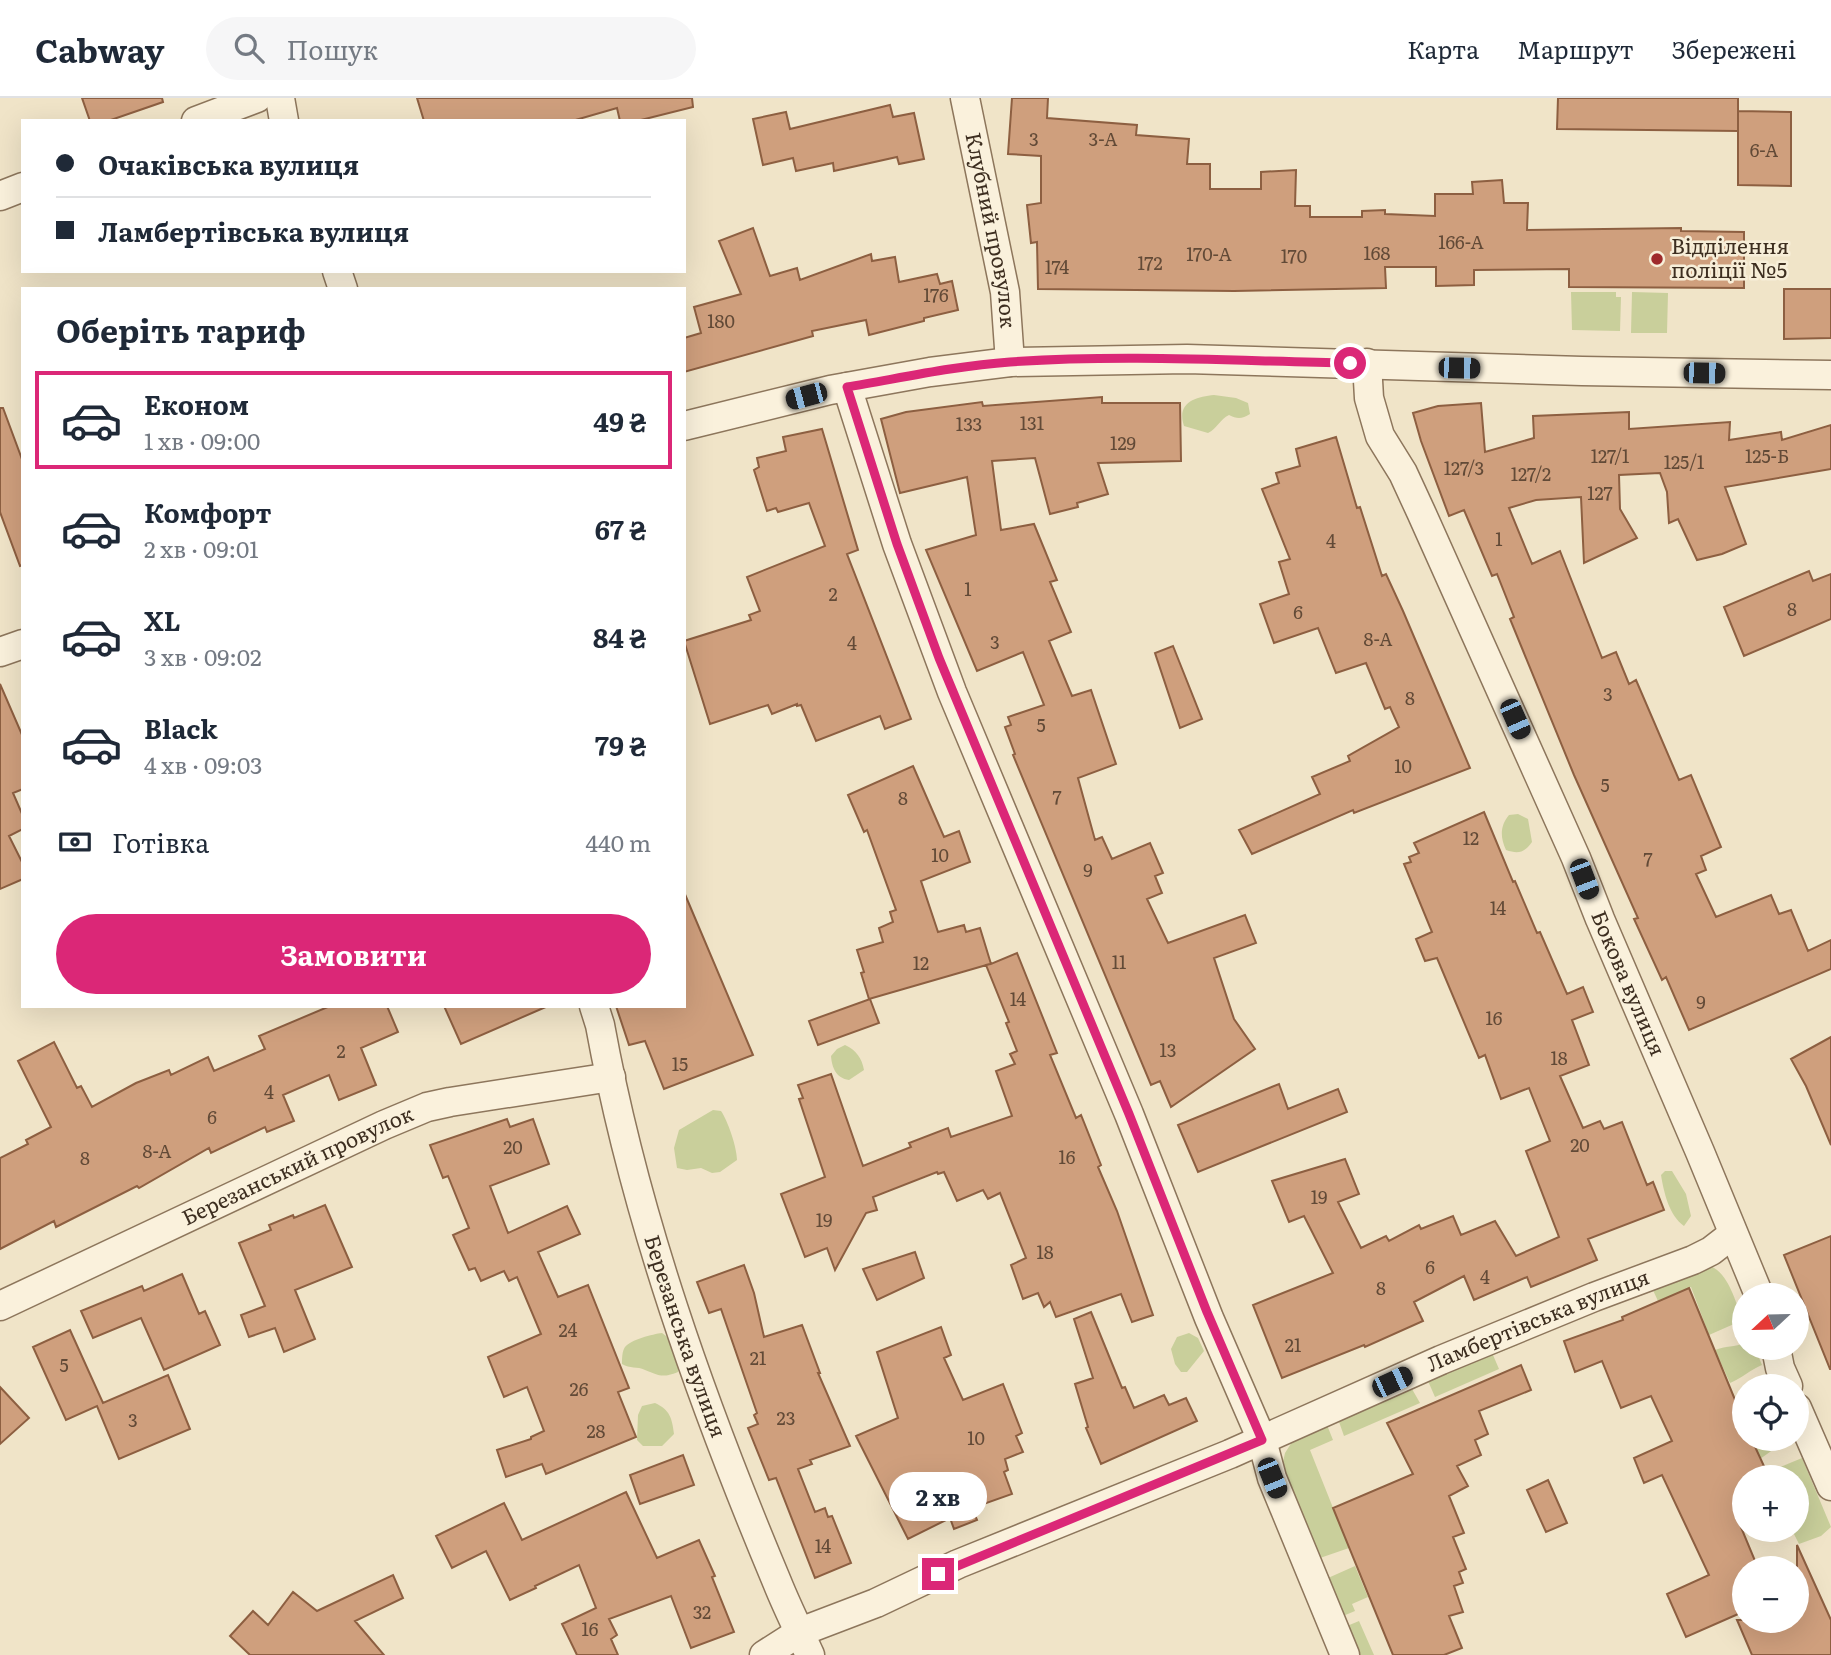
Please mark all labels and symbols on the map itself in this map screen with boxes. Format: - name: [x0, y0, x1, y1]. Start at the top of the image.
- house number: 3: [1029, 125, 1039, 152]
- house number: 3-А: [1089, 125, 1117, 152]
- street label: Клубний провулок: [959, 129, 1026, 330]
- house number: 6-А: [1750, 136, 1778, 163]
- house number: 166-А: [1438, 228, 1484, 255]
- place label: Відділення поліції №5: [1671, 229, 1789, 284]
- house number: 168: [1364, 239, 1391, 266]
- house number: 170-А: [1186, 240, 1232, 267]
- house number: 170: [1281, 242, 1307, 269]
- house number: 172: [1137, 249, 1163, 276]
- marker: Відділення поліції №5: [1649, 251, 1665, 267]
- house number: 174: [1045, 253, 1069, 280]
- house number: 176: [923, 281, 949, 308]
- house number: 180: [707, 307, 735, 334]
- route start: [1334, 347, 1366, 379]
- car: [1438, 357, 1481, 379]
- car: [1683, 362, 1726, 384]
- car: [783, 380, 830, 412]
- house number: 131: [1020, 409, 1044, 436]
- house number: 133: [956, 410, 982, 437]
- house number: 129: [1110, 429, 1136, 456]
- house number: 127/1: [1591, 442, 1629, 469]
- house number: 125-Б: [1745, 442, 1789, 469]
- house number: 125/1: [1664, 448, 1704, 475]
- house number: 127/3: [1444, 454, 1484, 481]
- house number: 127/2: [1511, 460, 1551, 487]
- house number: 127: [1587, 479, 1613, 506]
- house number: 1: [1495, 525, 1503, 552]
- house number: 4: [1326, 527, 1336, 554]
- house number: 1: [964, 575, 972, 602]
- house number: 2: [828, 580, 838, 607]
- house number: 8: [1787, 595, 1797, 622]
- house number: 6: [1293, 598, 1303, 625]
- house number: 8-А: [1364, 625, 1392, 652]
- house number: 3: [990, 628, 1000, 655]
- house number: 4: [847, 629, 857, 656]
- house number: 3: [1603, 680, 1613, 707]
- house number: 8: [1405, 684, 1415, 711]
- car: [1497, 696, 1534, 742]
- house number: 5: [1036, 711, 1046, 738]
- house number: 10: [1394, 752, 1412, 779]
- house number: 5: [1600, 771, 1610, 798]
- house number: 7: [1052, 783, 1062, 810]
- house number: 8: [898, 784, 908, 811]
- house number: 12: [1463, 824, 1479, 851]
- house number: 10: [931, 841, 949, 868]
- house number: 7: [1643, 845, 1653, 872]
- house number: 9: [1083, 856, 1093, 883]
- car: [1567, 856, 1602, 902]
- house number: 14: [1490, 894, 1506, 921]
- street label: Бокова вулиця: [1585, 905, 1675, 1060]
- house number: 11: [1112, 948, 1126, 975]
- house number: 12: [913, 949, 929, 976]
- house number: 14: [1010, 985, 1026, 1012]
- house number: 9: [1696, 988, 1706, 1015]
- house number: 16: [1486, 1004, 1503, 1031]
- house number: 13: [1159, 1036, 1177, 1063]
- house number: 2: [336, 1037, 346, 1064]
- house number: 18: [1550, 1044, 1568, 1071]
- house number: 15: [672, 1050, 688, 1077]
- house number: 4: [264, 1078, 274, 1105]
- street label: Березанський провулок: [176, 1096, 418, 1231]
- house number: 6: [207, 1103, 217, 1130]
- house number: 20: [1570, 1131, 1590, 1158]
- house number: 20: [503, 1133, 523, 1160]
- house number: 8-А: [143, 1137, 171, 1164]
- house number: 16: [1059, 1143, 1076, 1170]
- house number: 8: [80, 1144, 90, 1171]
- house number: 19: [1311, 1183, 1327, 1210]
- house number: 19: [816, 1206, 832, 1233]
- street label: Березанська вулиця: [638, 1231, 736, 1441]
- house number: 18: [1036, 1238, 1054, 1265]
- house number: 6: [1425, 1253, 1435, 1280]
- street label: Ламбертівська вулиця: [1421, 1260, 1653, 1378]
- house number: 4: [1480, 1263, 1490, 1290]
- house number: 8: [1376, 1274, 1386, 1301]
- north arrow: [1732, 1283, 1810, 1360]
- house number: 24: [558, 1316, 578, 1343]
- house number: 21: [1285, 1331, 1301, 1358]
- house number: 21: [750, 1344, 766, 1371]
- house number: 5: [59, 1351, 69, 1378]
- car: [1369, 1364, 1416, 1400]
- house number: 26: [570, 1375, 589, 1402]
- house number: 23: [777, 1404, 795, 1431]
- house number: 3: [128, 1406, 138, 1433]
- house number: 28: [586, 1417, 606, 1444]
- house number: 10: [967, 1424, 985, 1451]
- car: [1255, 1455, 1290, 1501]
- callout: 2 хв: [889, 1472, 987, 1522]
- house number: 14: [815, 1532, 831, 1559]
- route end: [922, 1558, 954, 1590]
- house number: 32: [693, 1598, 711, 1625]
- house number: 16: [582, 1615, 599, 1642]

